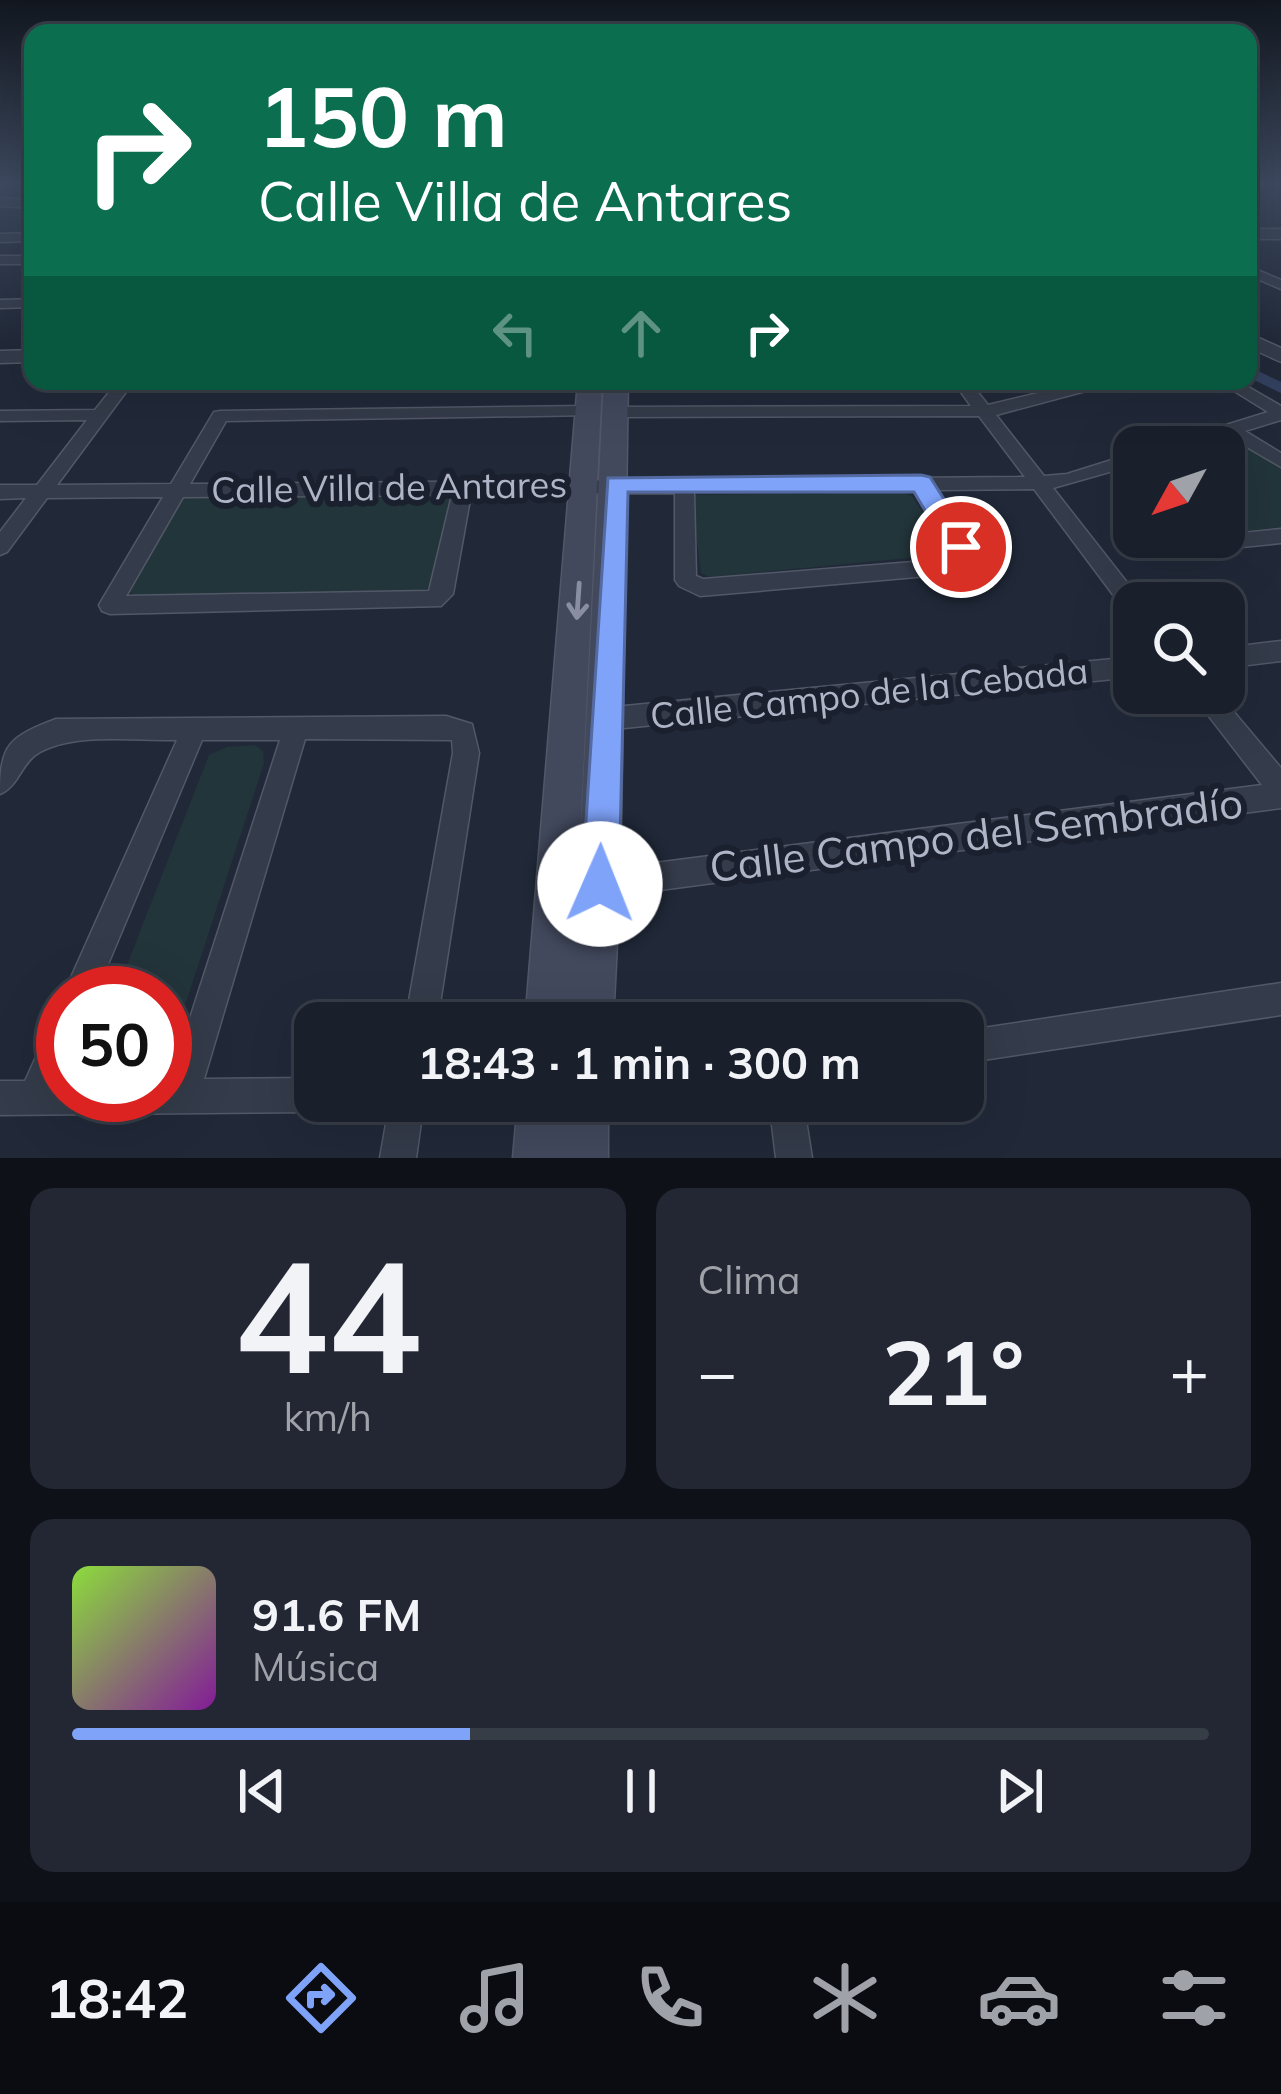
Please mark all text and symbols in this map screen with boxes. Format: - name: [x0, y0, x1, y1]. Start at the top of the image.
- text: 150 m: [258, 63, 508, 168]
- icon: right: [60, 72, 216, 228]
- text: Calle Villa de Antares: [258, 167, 792, 235]
- icon: left: [482, 300, 548, 366]
- icon: ahead: [608, 300, 674, 366]
- icon: right: [734, 300, 800, 366]
- north arrow: [1113, 426, 1245, 558]
- map controls: [1113, 426, 1245, 714]
- street label: Calle Villa de Antares: [211, 461, 567, 512]
- pin: [910, 496, 1012, 598]
- icon: arrive: [928, 514, 994, 580]
- one-way arrow: [566, 581, 589, 620]
- button: search: [1113, 582, 1245, 714]
- street label: Calle Campo de la Cebada: [648, 647, 1090, 738]
- street label: Calle Campo del Sembradío: [706, 775, 1246, 894]
- position arrow: [537, 821, 663, 947]
- speed limit sign: 50: [36, 966, 192, 1122]
- text: 18:43 · 1 min · 300 m: [417, 1034, 861, 1090]
- text: 44: [234, 1216, 421, 1412]
- text: Clima: [698, 1255, 800, 1304]
- text: 21°: [882, 1315, 1024, 1428]
- text: −: [698, 1330, 737, 1413]
- text: +: [1169, 1330, 1209, 1413]
- text: km/h: [284, 1392, 372, 1441]
- text: 91.6 FM: [252, 1586, 421, 1642]
- text: Música: [252, 1642, 379, 1691]
- icon: previous: [229, 1758, 295, 1824]
- icon: pause: [608, 1758, 674, 1824]
- icon: next: [987, 1758, 1053, 1824]
- icon: directions: [279, 1956, 363, 2040]
- icon: music: [453, 1956, 537, 2040]
- icon: phone: [628, 1956, 712, 2040]
- icon: climate: [803, 1956, 887, 2040]
- icon: car: [977, 1956, 1061, 2040]
- icon: filters: [1152, 1956, 1236, 2040]
- text: 18:42: [45, 1964, 188, 2032]

